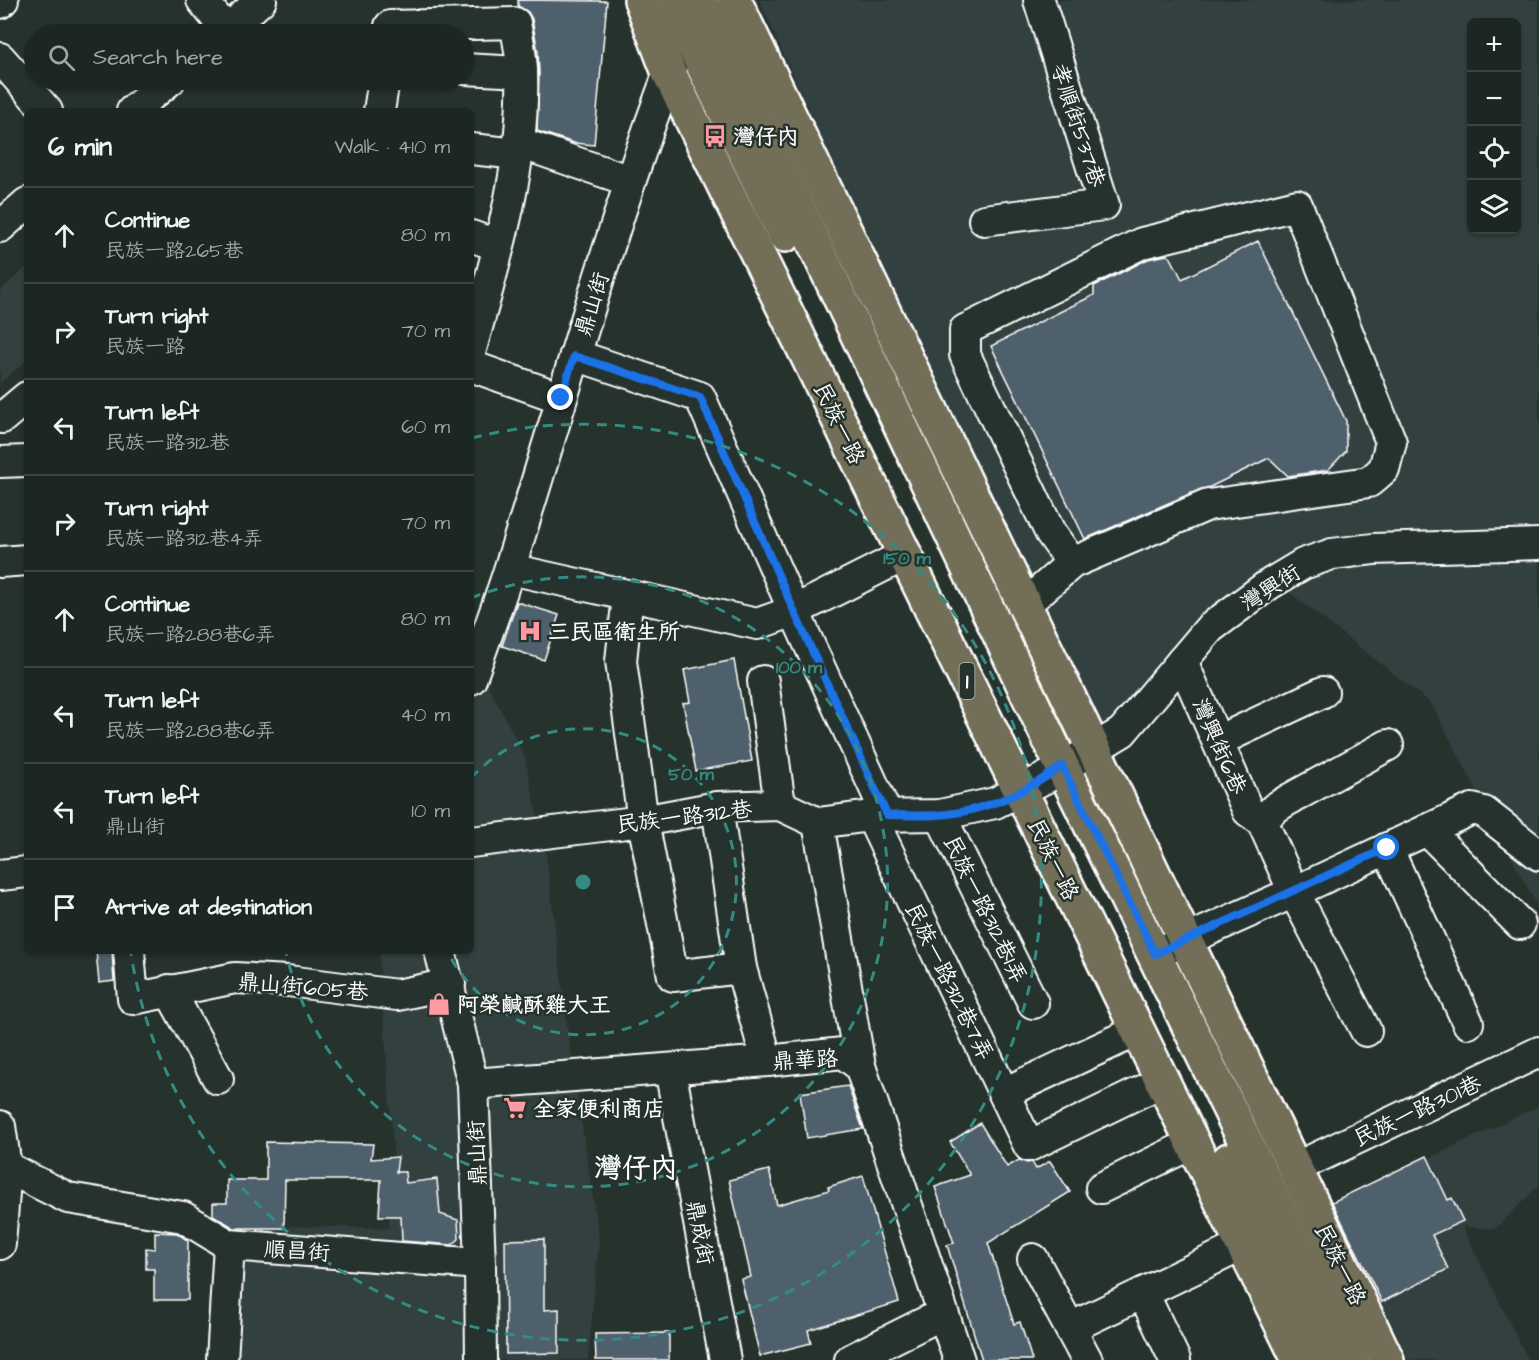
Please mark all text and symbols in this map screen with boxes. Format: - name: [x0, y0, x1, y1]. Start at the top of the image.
- map controls: [1467, 18, 1521, 234]
- button: +: [1467, 18, 1521, 72]
- search box: [24, 24, 474, 90]
- icon: search: [45, 41, 78, 74]
- text: Search here: [93, 42, 223, 73]
- street label: 孝順街537巷: [1043, 60, 1112, 191]
- button: −: [1467, 72, 1521, 126]
- place label: 灣仔內: [733, 122, 799, 153]
- bus stop icon: 灣仔內: [702, 123, 728, 149]
- button: locate: [1467, 126, 1521, 180]
- text: 6 min: [48, 129, 112, 165]
- text: Walk · 410 m: [334, 133, 450, 161]
- button: layers: [1467, 180, 1521, 234]
- text: Continue: [105, 205, 190, 236]
- icon: ahead: [48, 219, 81, 252]
- text: 80 m: [401, 221, 450, 249]
- text: 民族一路265巷: [105, 237, 243, 265]
- street label: 鼎山街: [567, 268, 617, 341]
- text: Turn right: [105, 301, 208, 332]
- icon: right: [48, 315, 81, 348]
- text: 70 m: [402, 317, 450, 345]
- text: 民族一路: [105, 333, 185, 361]
- street label: 民族一路: [805, 377, 872, 470]
- route end: [547, 384, 573, 410]
- text: Turn left: [105, 397, 199, 428]
- icon: left: [48, 411, 81, 444]
- text: 60 m: [401, 413, 450, 441]
- text: 民族一路312巷: [105, 429, 229, 457]
- text: Turn right: [105, 493, 208, 524]
- icon: right: [48, 507, 81, 540]
- text: 70 m: [402, 509, 450, 537]
- text: 民族一路312巷4弄: [105, 525, 263, 553]
- text: 150 m: [883, 546, 932, 571]
- street label: 灣興街: [1235, 557, 1307, 619]
- text: Continue: [105, 589, 190, 620]
- icon: ahead: [48, 603, 81, 636]
- text: 80 m: [401, 605, 450, 633]
- place label: 三民區衛生所: [548, 617, 680, 648]
- hospital icon: 三民區衛生所: [517, 618, 543, 644]
- text: 民族一路288巷6弄: [105, 621, 275, 649]
- text: 100 m: [776, 655, 823, 680]
- road number: 1: [960, 663, 974, 699]
- text: Turn left: [105, 685, 199, 716]
- street label: 灣興街6巷: [1184, 694, 1253, 799]
- icon: left: [48, 699, 81, 732]
- text: 40 m: [400, 701, 450, 729]
- text: 民族一路288巷6弄: [105, 717, 275, 745]
- text: 50 m: [668, 762, 715, 787]
- text: Turn left: [105, 781, 199, 812]
- street label: 民族一路312巷: [614, 794, 754, 841]
- icon: left: [48, 795, 81, 828]
- text: 10 m: [411, 797, 450, 825]
- text: 鼎山街: [105, 813, 165, 841]
- street label: 民族一路: [1019, 813, 1086, 906]
- street label: 民族一路312巷1弄: [935, 830, 1034, 989]
- route start: [1373, 834, 1399, 860]
- centre of rings: [573, 872, 593, 892]
- icon: arrive: [48, 891, 81, 924]
- text: Arrive at destination: [105, 892, 312, 923]
- street label: 民族一路312巷7弄: [897, 898, 1000, 1066]
- street label: 鼎山街605巷: [236, 966, 370, 1009]
- place label: 阿榮鹹酥雞大王: [457, 990, 611, 1021]
- shop icon: 阿榮鹹酥雞大王: [426, 991, 452, 1017]
- street label: 鼎華路: [771, 1043, 839, 1078]
- street label: 民族一路301巷: [1349, 1068, 1487, 1155]
- place label: 全家便利商店: [533, 1094, 665, 1125]
- supermarket icon: 全家便利商店: [502, 1095, 528, 1121]
- street label: 鼎山街: [461, 1119, 494, 1186]
- district label: 灣仔內: [594, 1149, 678, 1188]
- street label: 鼎成街: [678, 1197, 721, 1268]
- street label: 民族一路: [1306, 1218, 1373, 1311]
- street label: 順昌街: [263, 1234, 331, 1269]

